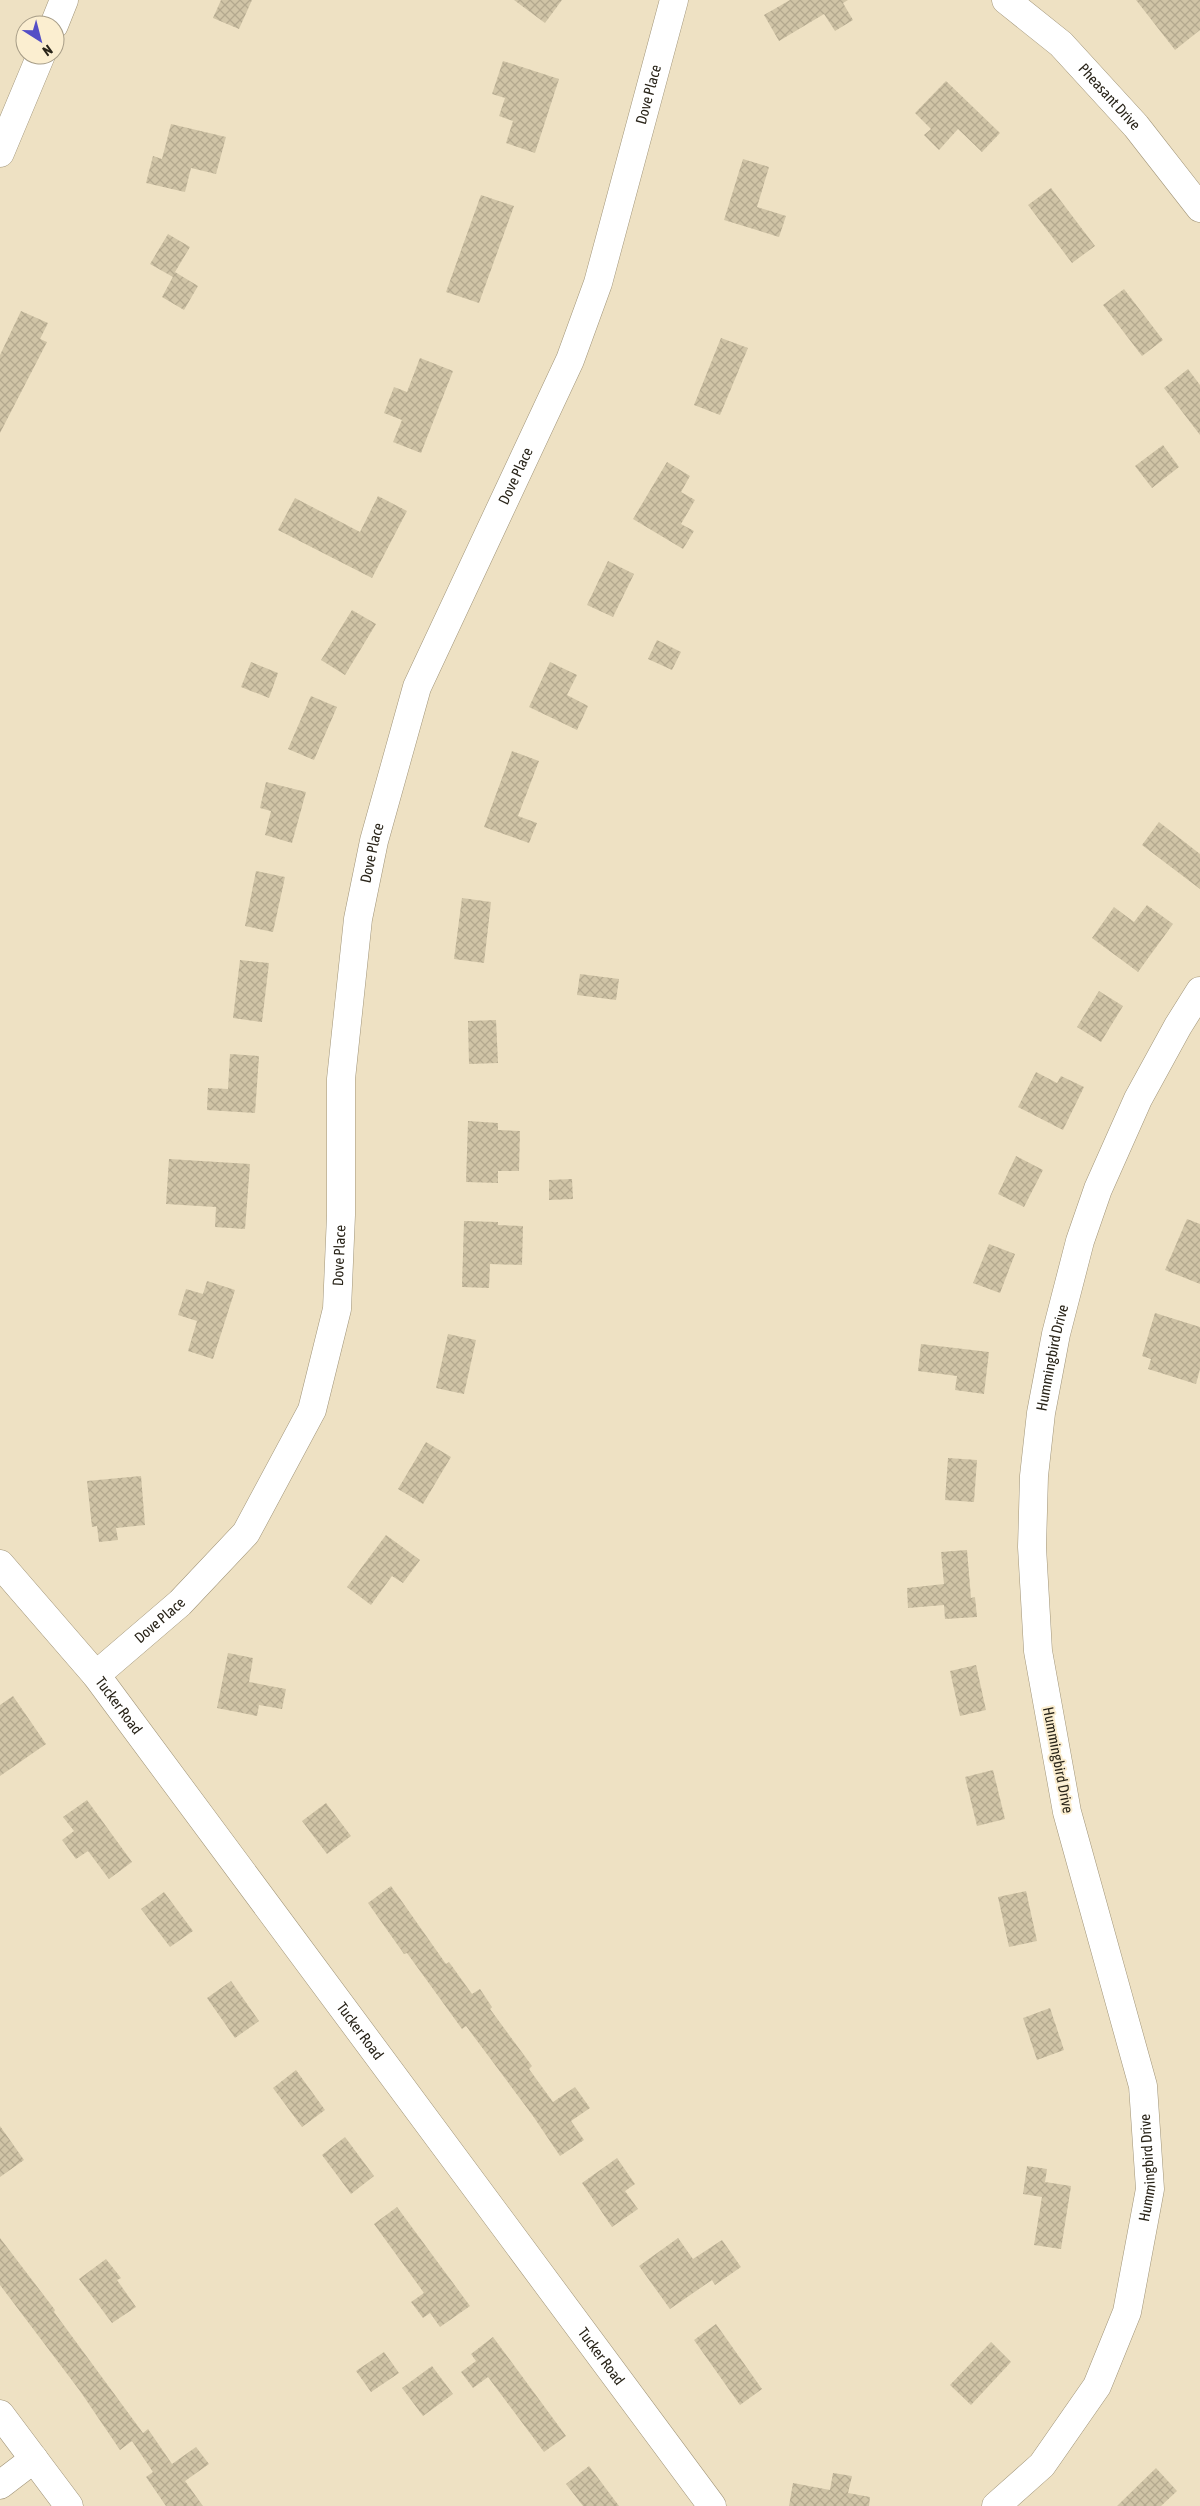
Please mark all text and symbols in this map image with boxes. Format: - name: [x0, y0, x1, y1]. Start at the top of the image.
- north arrow: [15, 15, 65, 65]
- text: N: [40, 42, 56, 59]
- street label: Pheasant Drive: [1075, 60, 1144, 133]
- street label: Dove Place: [632, 63, 664, 126]
- street label: Dove Place: [495, 444, 536, 507]
- street label: Dove Place: [357, 821, 387, 884]
- street label: Dove Place: [329, 1225, 349, 1286]
- street label: Hummingbird Drive: [1033, 1302, 1071, 1412]
- street label: Dove Place: [131, 1594, 189, 1646]
- street label: Tucker Road: [92, 1673, 146, 1737]
- street label: Hummingbird Drive: [1040, 1705, 1077, 1815]
- street label: Tucker Road: [334, 1999, 387, 2063]
- street label: Hummingbird Drive: [1135, 2113, 1159, 2223]
- street label: Tucker Road: [575, 2324, 628, 2388]

